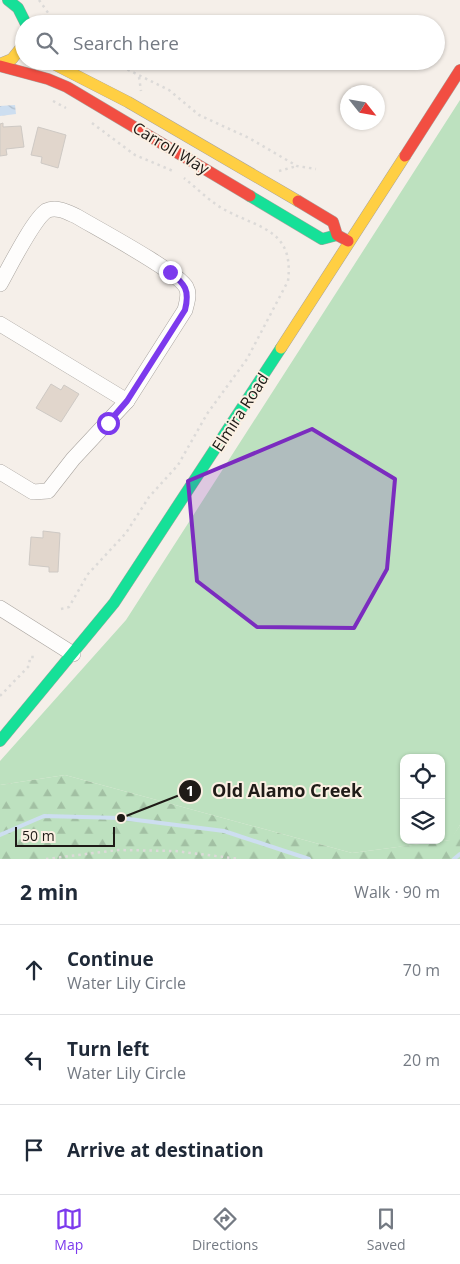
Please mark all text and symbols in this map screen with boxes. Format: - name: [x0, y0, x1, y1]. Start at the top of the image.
- search box: [15, 15, 445, 70]
- icon: search: [33, 29, 61, 57]
- text: Search here: [73, 30, 179, 56]
- north arrow: [340, 85, 385, 130]
- street label: Carroll Way: [129, 117, 214, 180]
- route end: [159, 261, 182, 284]
- street label: Elmira Road: [206, 368, 274, 456]
- route start: [97, 412, 120, 435]
- map controls: [400, 754, 445, 844]
- button: locate: [400, 754, 445, 799]
- callout: Old Alamo Creek: [177, 774, 372, 807]
- text: Old Alamo Creek: [212, 778, 363, 802]
- text: 1: [186, 780, 194, 800]
- button: layers: [400, 799, 445, 844]
- scale bar: [15, 824, 115, 847]
- text: 50 m: [22, 826, 55, 845]
- text: 2 min: [20, 878, 78, 906]
- text: Walk · 90 m: [354, 881, 440, 903]
- text: Continue: [67, 946, 154, 972]
- icon: ahead: [20, 956, 48, 984]
- text: 70 m: [403, 959, 440, 981]
- text: Water Lily Circle: [67, 972, 186, 994]
- text: Turn left: [67, 1036, 149, 1062]
- icon: left: [20, 1046, 48, 1074]
- text: 20 m: [403, 1049, 440, 1071]
- text: Water Lily Circle: [67, 1062, 186, 1084]
- icon: arrive: [20, 1136, 48, 1164]
- text: Arrive at destination: [67, 1137, 264, 1163]
- tab: Map: [54, 1205, 83, 1254]
- tab: Directions: [192, 1205, 258, 1254]
- tab: Saved: [367, 1205, 406, 1254]

